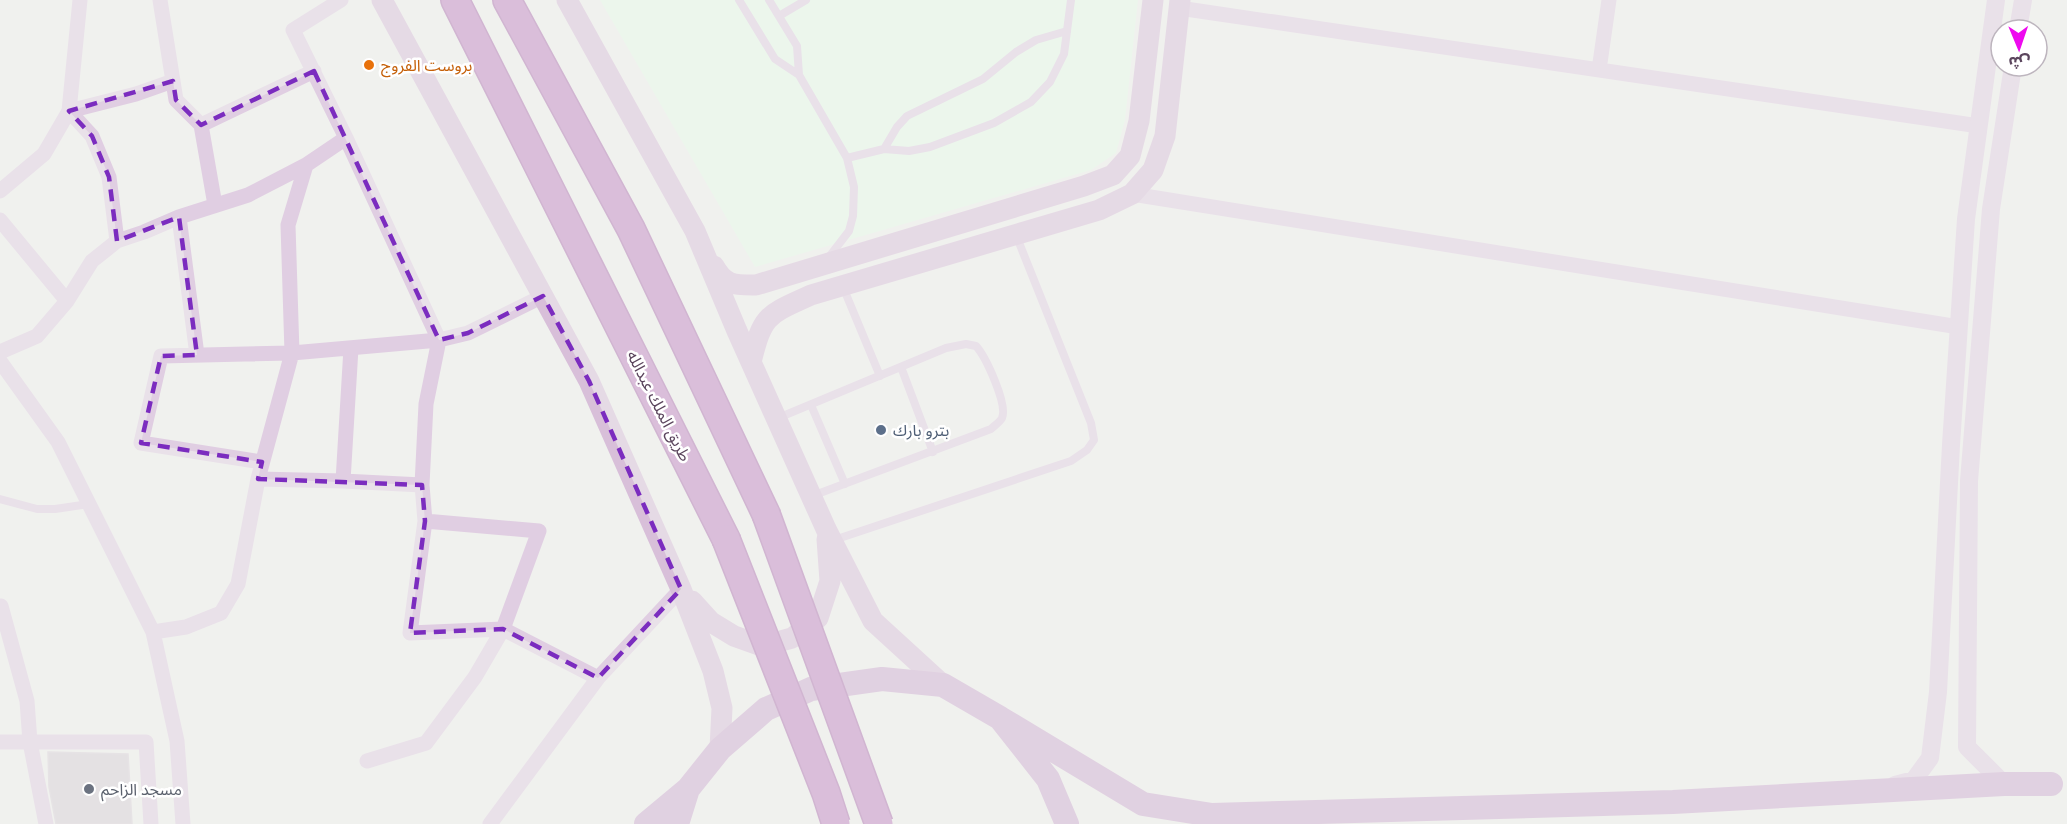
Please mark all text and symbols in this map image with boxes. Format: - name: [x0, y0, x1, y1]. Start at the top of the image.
- north arrow: [1989, 18, 2049, 78]
- text: ش: [2008, 53, 2031, 72]
- place label: بروست الفروج: [381, 56, 472, 78]
- marker: بروست الفروج: [362, 58, 376, 72]
- street label: طريق الملك عبدالله: [622, 347, 695, 465]
- place label: بترو بارك: [893, 421, 949, 440]
- marker: بترو بارك: [874, 423, 888, 437]
- place label: مسجد الزاحم: [101, 780, 182, 802]
- marker: مسجد الزاحم: [82, 782, 96, 796]

